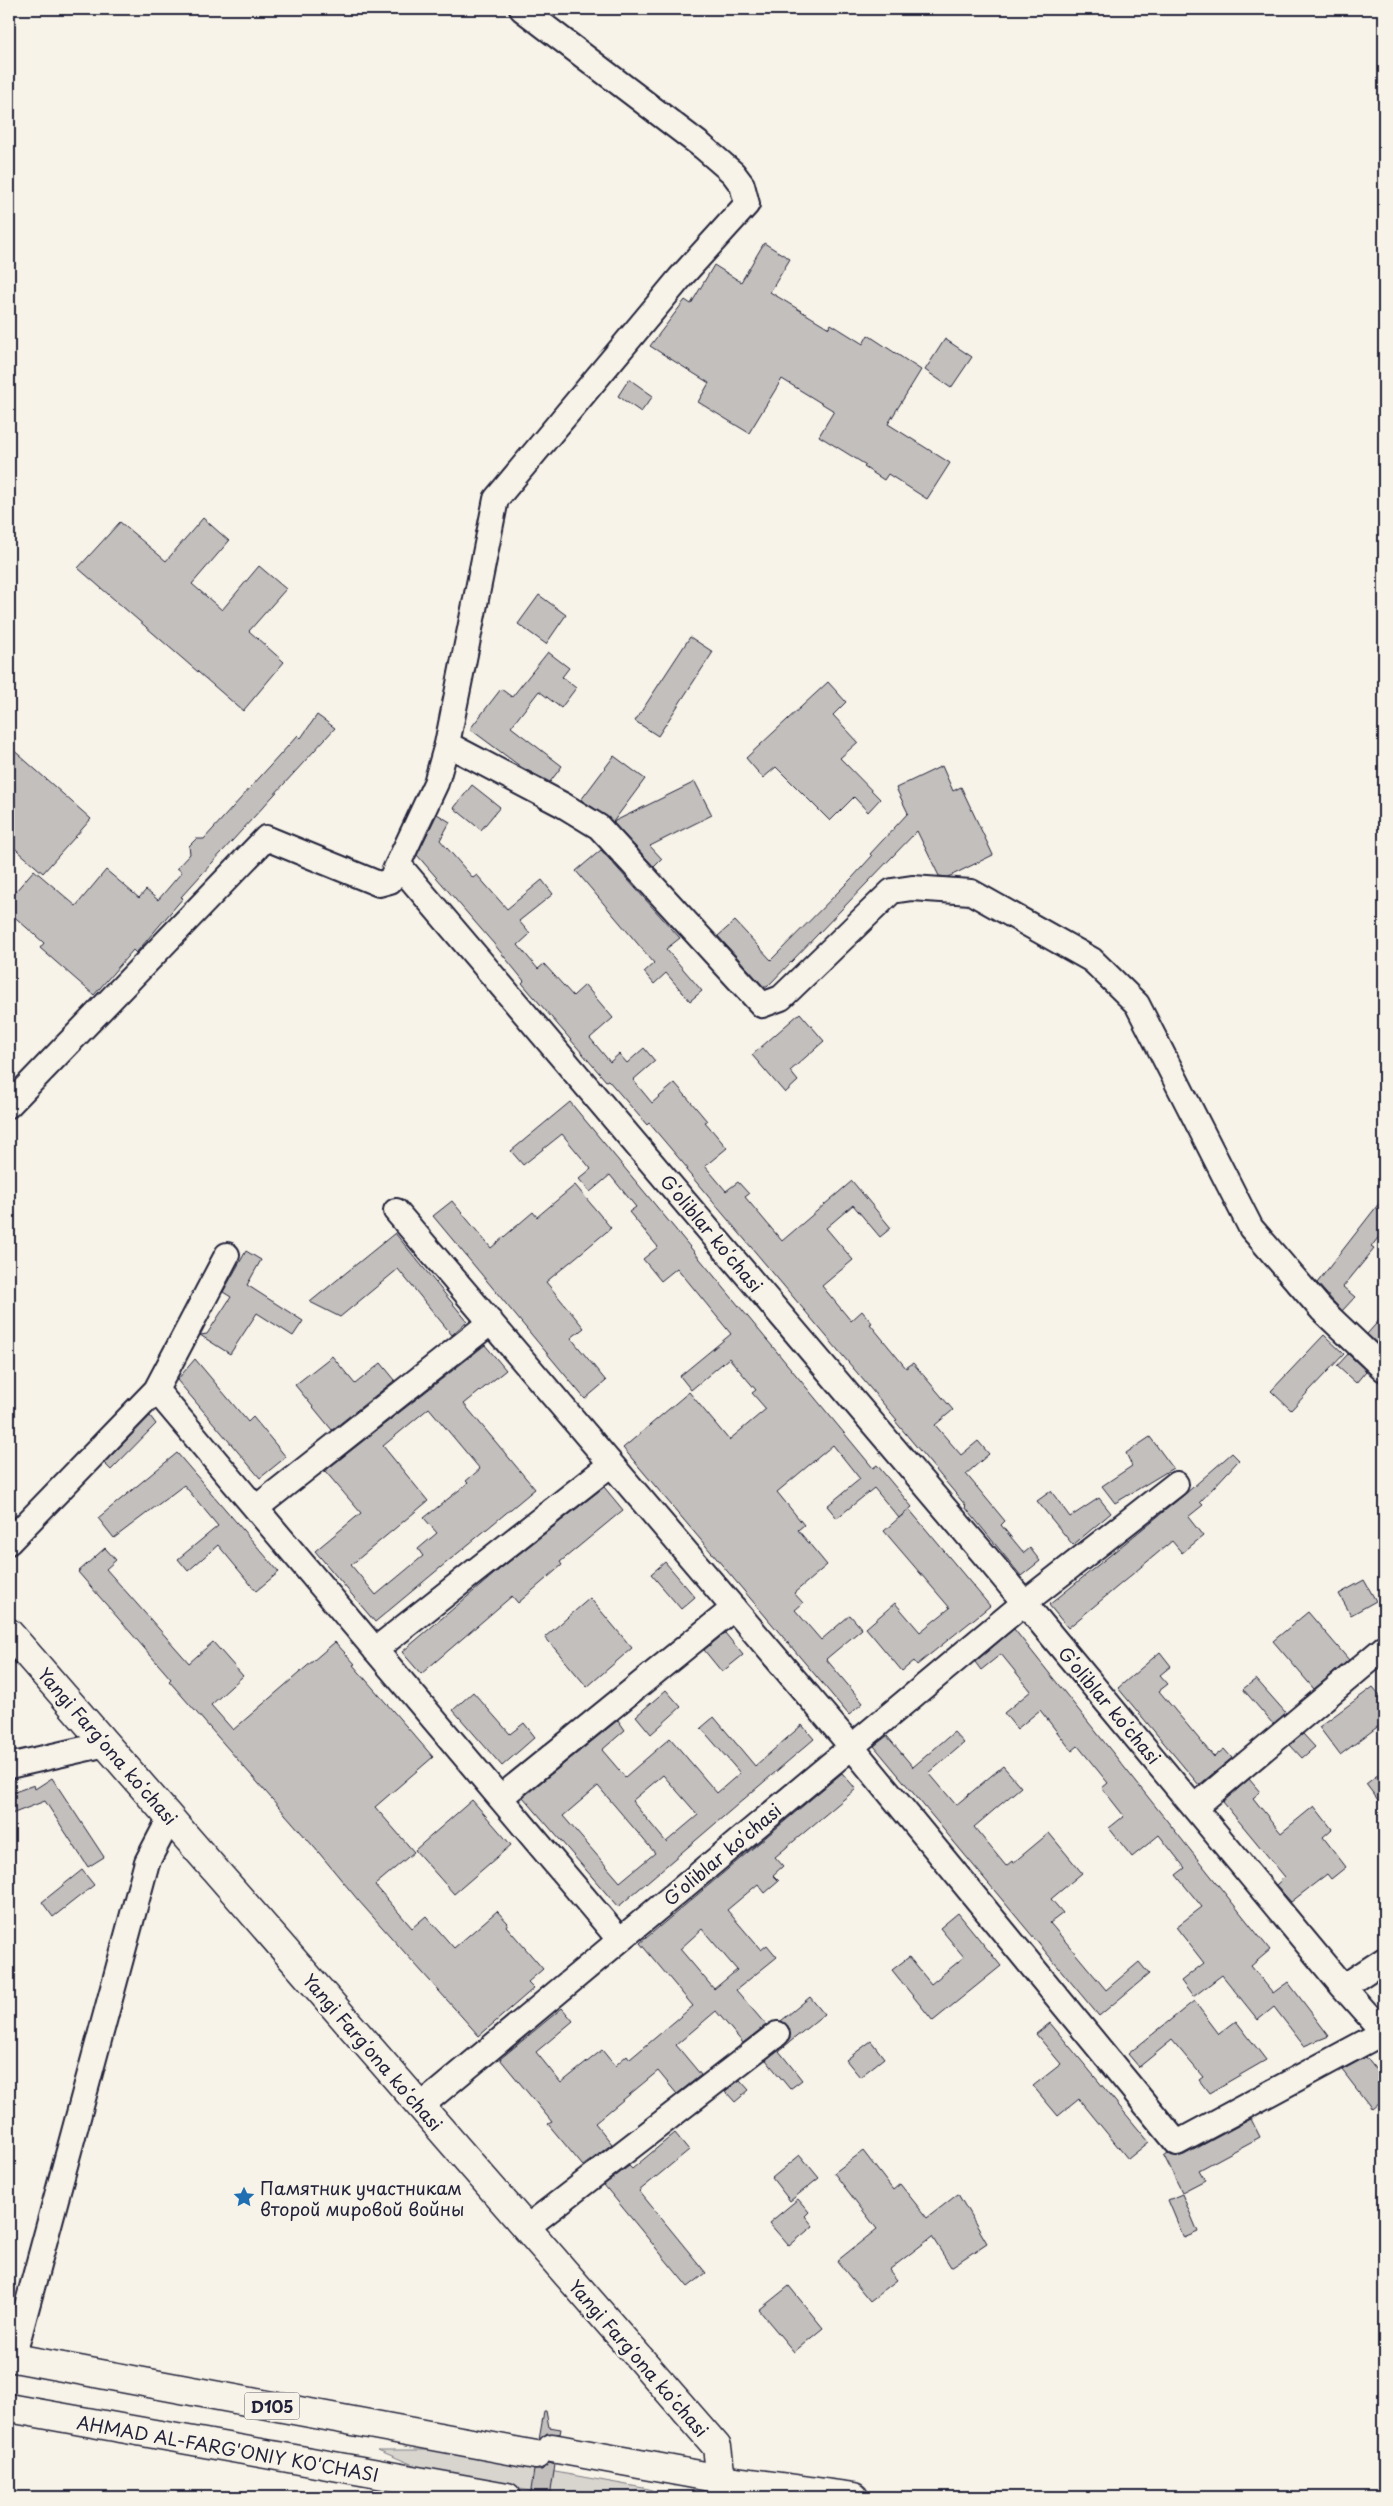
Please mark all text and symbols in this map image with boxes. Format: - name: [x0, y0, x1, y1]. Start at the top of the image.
- street label: Gʻoliblar koʻchasi: [654, 1168, 770, 1298]
- street label: Gʻoliblar koʻchasi: [1052, 1640, 1168, 1770]
- street label: Yangi Fargʻona koʻchasi: [32, 1661, 184, 1831]
- street label: Gʻoliblar koʻchasi: [657, 1796, 787, 1912]
- street label: Yangi Fargʻona koʻchasi: [297, 1967, 449, 2137]
- place label: Памятник участникам второй мировой войны: [260, 2174, 465, 2222]
- place icon: Памятник участникам второй мировой войны: [231, 2184, 257, 2210]
- street label: Yangi Fargʻona koʻchasi: [563, 2273, 715, 2443]
- road number: D105: [244, 2392, 300, 2420]
- street label: AHMAD AL-FARG'ONIY KO'CHASI: [75, 2408, 381, 2488]

